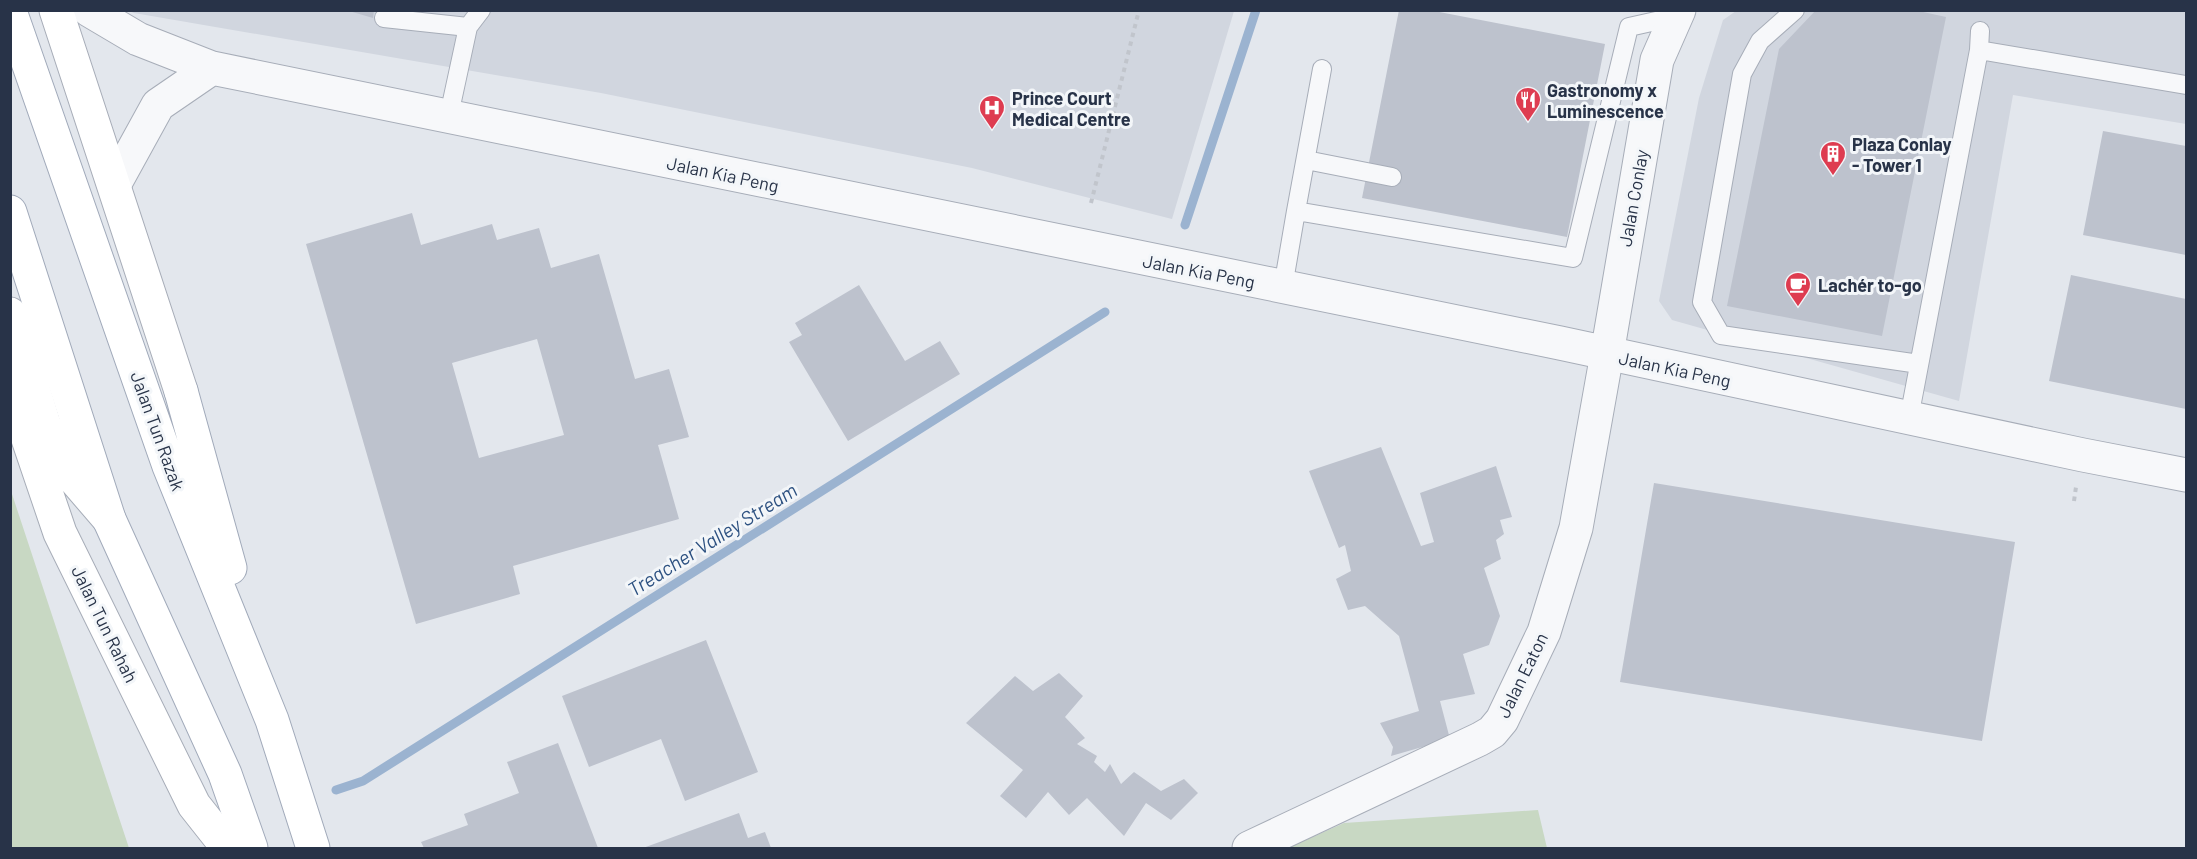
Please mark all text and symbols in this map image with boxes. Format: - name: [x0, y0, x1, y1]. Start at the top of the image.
- place label: Gastronomy x Luminescence: [1547, 79, 1664, 122]
- restaurant icon: Gastronomy x Luminescence: [1513, 85, 1543, 123]
- place label: Prince Court Medical Centre: [1012, 87, 1131, 130]
- hospital icon: Prince Court Medical Centre: [977, 93, 1007, 131]
- place label: Plaza Conlay - Tower 1: [1852, 133, 1952, 176]
- building icon: Plaza Conlay - Tower 1: [1818, 139, 1848, 177]
- street label: Jalan Conlay: [1614, 148, 1652, 248]
- street label: Jalan Kia Peng: [665, 151, 781, 197]
- street label: Jalan Kia Peng: [1141, 249, 1257, 293]
- cafe icon: Lachér to-go: [1783, 270, 1813, 308]
- place label: Lachér to-go: [1818, 274, 1922, 296]
- street label: Jalan Kia Peng: [1617, 346, 1733, 392]
- street label: Jalan Tun Razak: [126, 368, 190, 494]
- water label: Treacher Valley Stream: [623, 477, 801, 601]
- street label: Jalan Tun Rahah: [67, 562, 143, 686]
- street label: Jalan Eaton: [1492, 629, 1552, 721]

